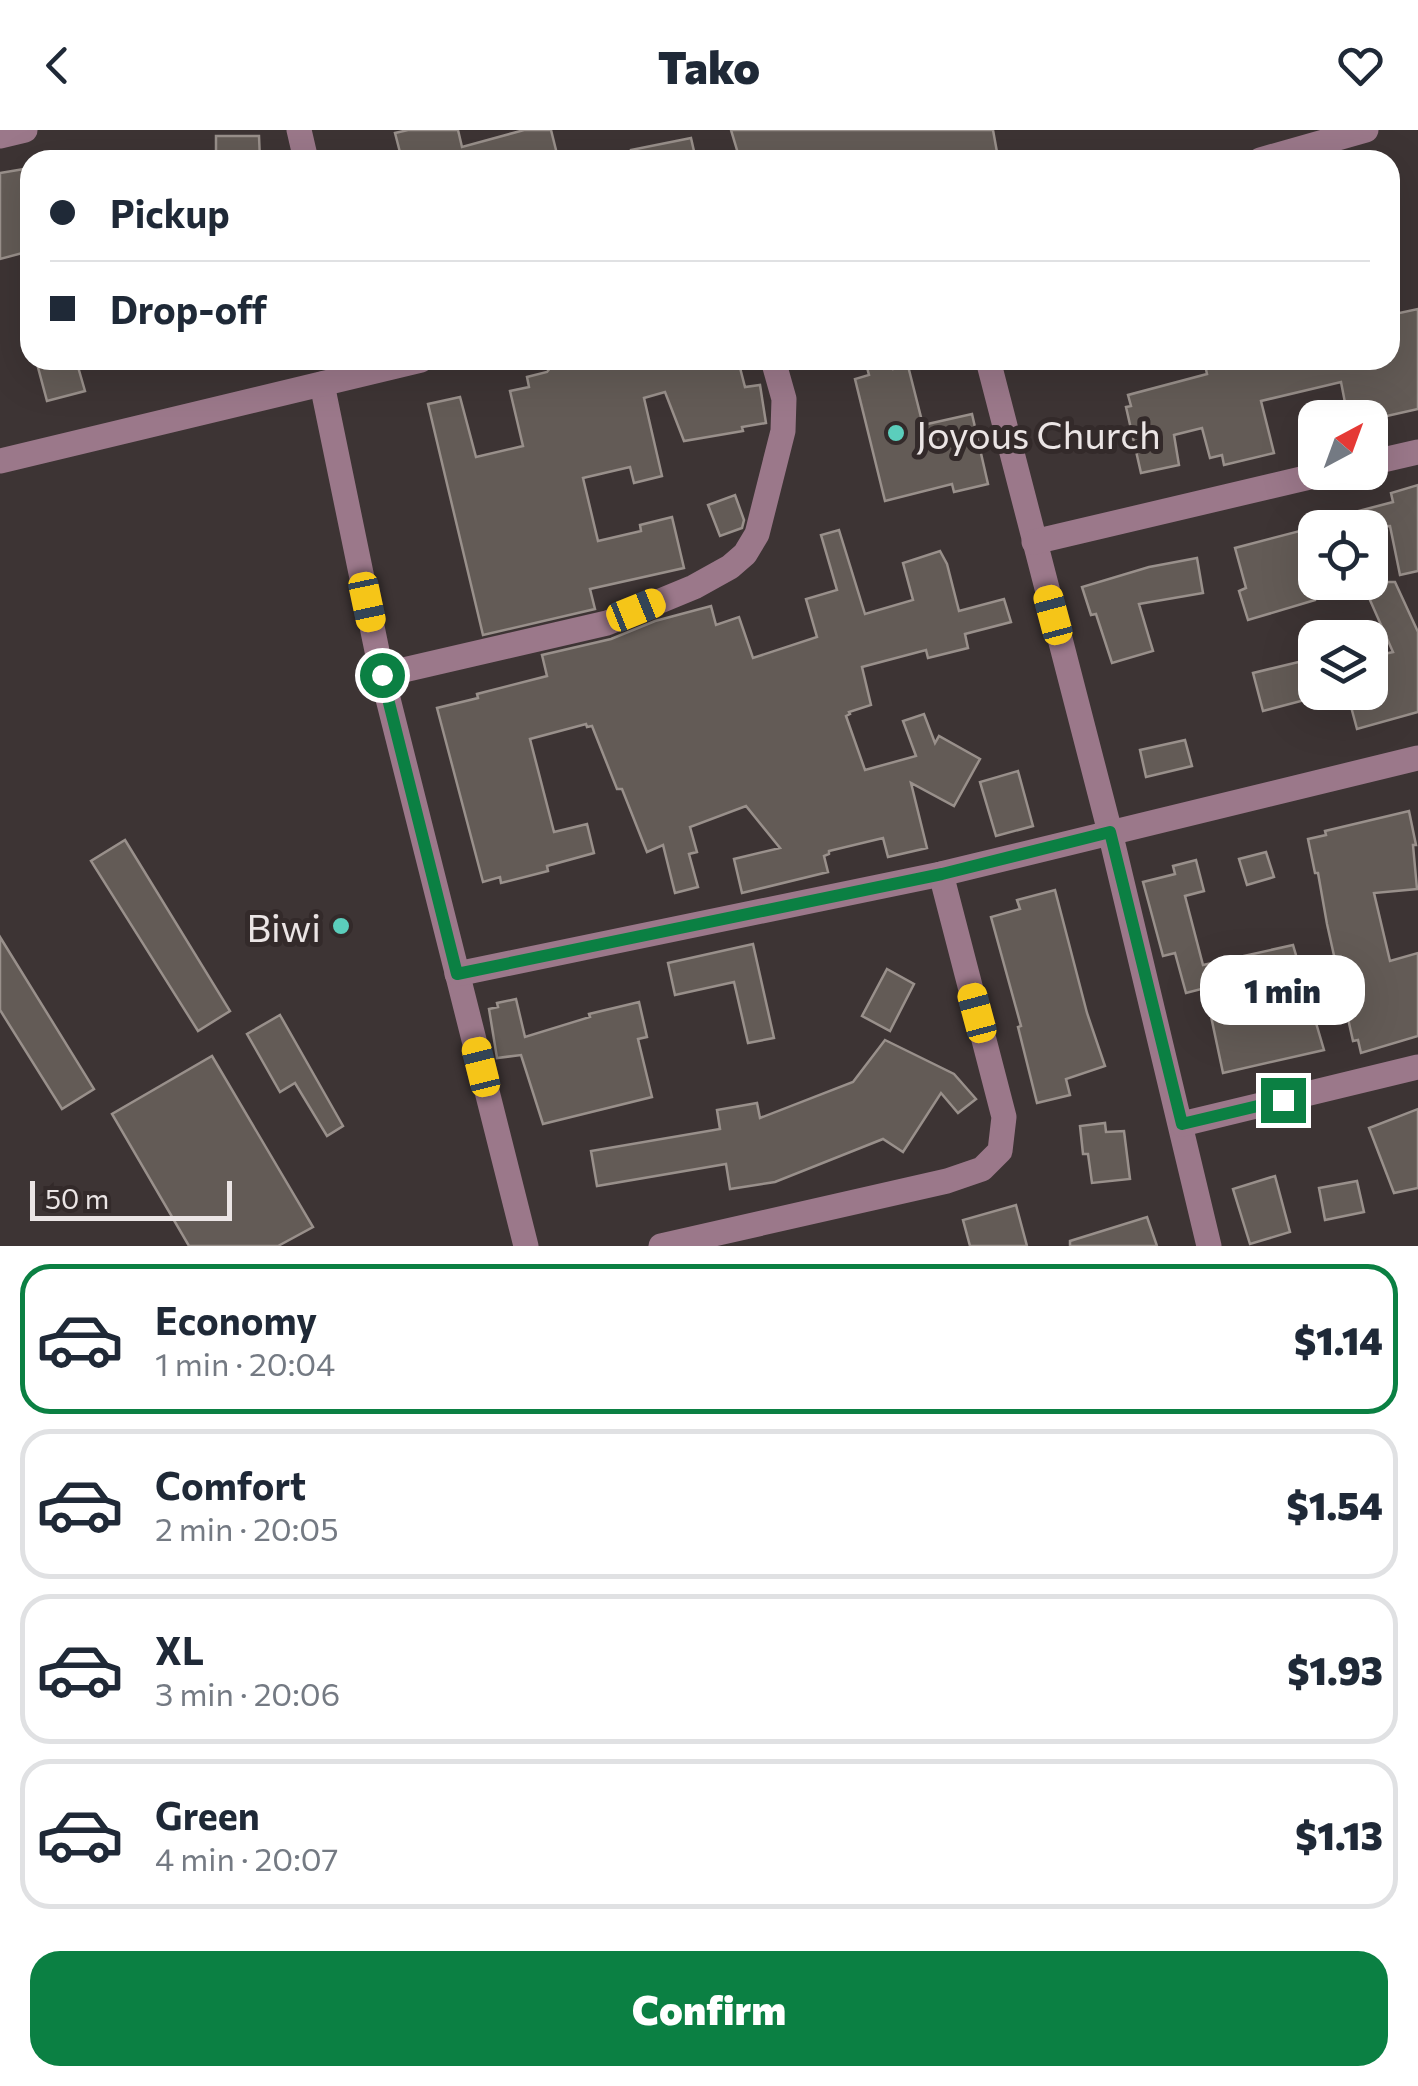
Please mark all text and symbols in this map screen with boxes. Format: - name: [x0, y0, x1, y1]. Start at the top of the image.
- icon: back: [30, 38, 85, 93]
- text: Tako: [658, 38, 760, 93]
- icon: heart: [1333, 38, 1388, 93]
- text: Pickup: [110, 189, 230, 236]
- text: Drop-off: [110, 285, 267, 332]
- north arrow: [1298, 400, 1388, 490]
- map controls: [1298, 400, 1388, 710]
- place label: Joyous Church: [916, 410, 1161, 457]
- marker: Joyous Church: [885, 422, 907, 444]
- button: locate: [1298, 510, 1388, 600]
- car: [346, 570, 388, 634]
- car: [1031, 582, 1075, 648]
- car: [603, 585, 669, 635]
- button: layers: [1298, 620, 1388, 710]
- route start: [360, 653, 405, 698]
- place label: Biwi: [247, 903, 321, 950]
- marker: Biwi: [330, 915, 352, 937]
- callout: 1 min: [1200, 955, 1366, 1025]
- text: 1 min: [1244, 970, 1321, 1010]
- car: [955, 980, 999, 1046]
- car: [459, 1034, 503, 1100]
- route end: [1261, 1078, 1306, 1123]
- scale bar: [30, 1176, 232, 1220]
- text: 50 m: [45, 1181, 109, 1215]
- icon: car: [35, 1294, 125, 1384]
- text: Economy: [155, 1296, 317, 1343]
- text: $1.14: [1294, 1316, 1383, 1363]
- text: 1 min · 20:04: [155, 1343, 335, 1383]
- icon: car: [35, 1459, 125, 1549]
- text: Comfort: [155, 1461, 306, 1508]
- text: $1.54: [1287, 1481, 1383, 1528]
- text: 2 min · 20:05: [155, 1508, 339, 1548]
- icon: car: [35, 1624, 125, 1714]
- text: XL: [155, 1626, 204, 1673]
- text: $1.93: [1287, 1646, 1383, 1693]
- text: 3 min · 20:06: [155, 1673, 340, 1713]
- icon: car: [35, 1789, 125, 1879]
- text: Green: [155, 1791, 260, 1838]
- text: $1.13: [1295, 1811, 1383, 1858]
- text: 4 min · 20:07: [155, 1838, 338, 1878]
- button: Confirm: [30, 1951, 1388, 2066]

